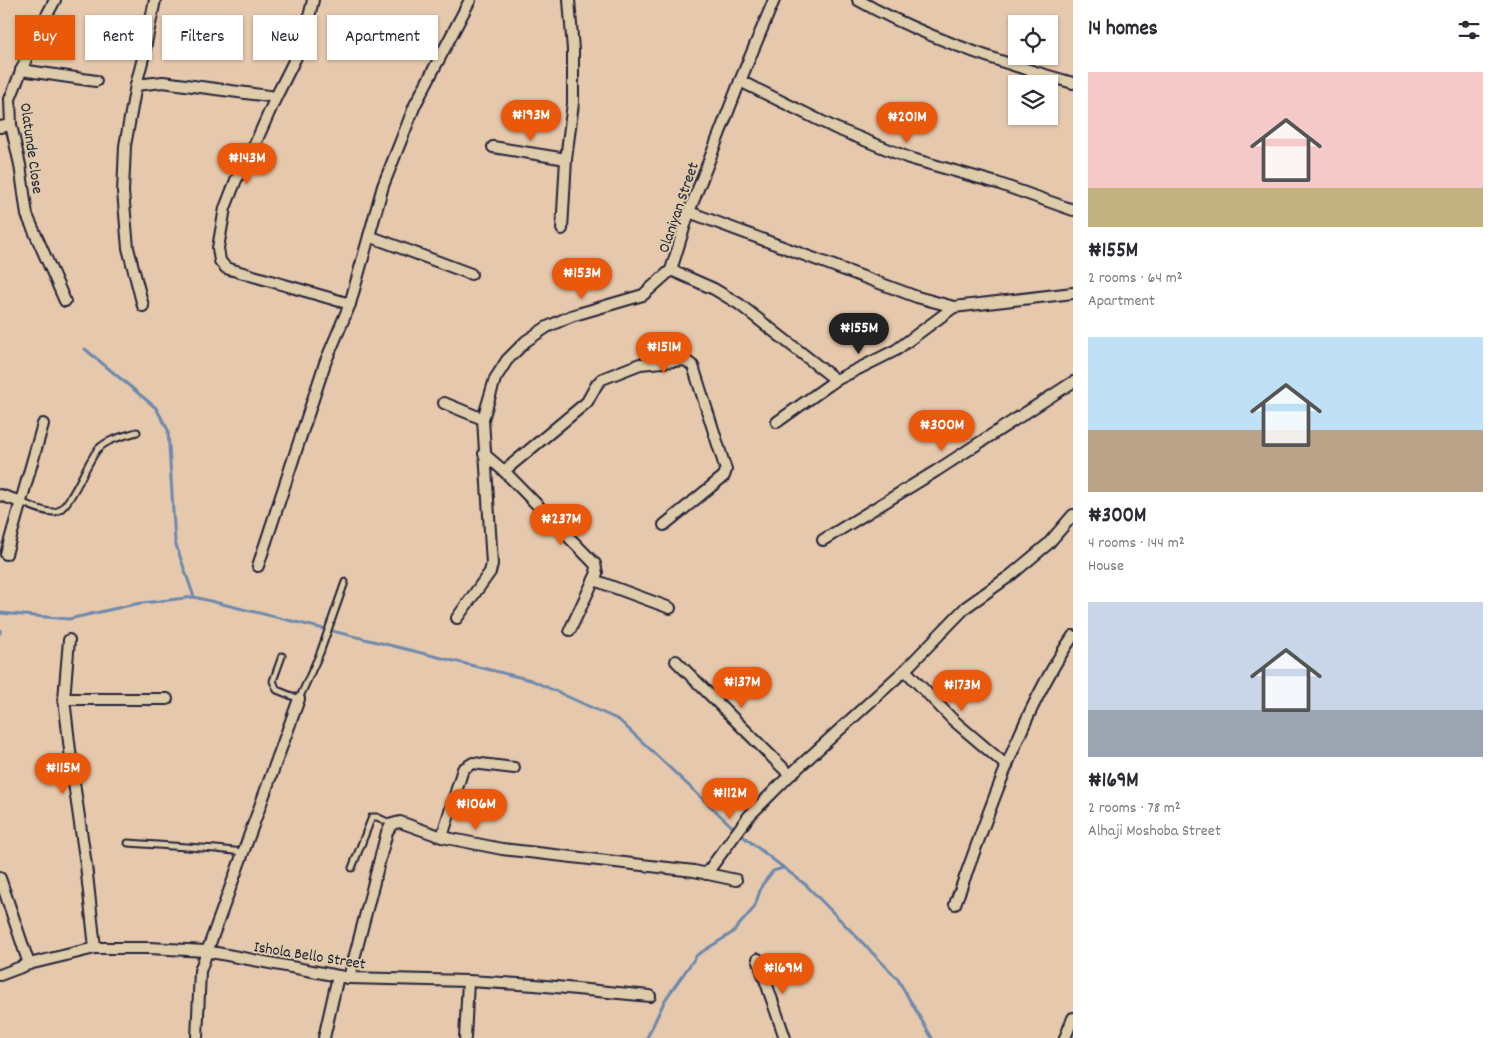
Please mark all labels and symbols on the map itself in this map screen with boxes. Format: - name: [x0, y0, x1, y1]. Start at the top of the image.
- pin: ₦193M: [496, 100, 566, 142]
- street label: Olatunde Close: [13, 101, 48, 195]
- pin: ₦201M: [872, 102, 942, 144]
- pin: ₦143M: [212, 142, 282, 185]
- street label: Olaniyan Street: [653, 159, 706, 256]
- pin: ₦153M: [547, 258, 617, 300]
- pin: ₦155M: [824, 312, 894, 355]
- pin: ₦151M: [629, 332, 699, 374]
- pin: ₦300M: [907, 410, 977, 452]
- pin: ₦237M: [526, 504, 596, 546]
- pin: ₦137M: [707, 666, 777, 709]
- pin: ₦173M: [927, 670, 997, 712]
- pin: ₦115M: [28, 752, 98, 795]
- pin: ₦112M: [695, 778, 765, 820]
- pin: ₦106M: [441, 788, 511, 831]
- street label: Ishola Bello Street: [252, 936, 367, 977]
- pin: ₦169M: [748, 952, 818, 995]

